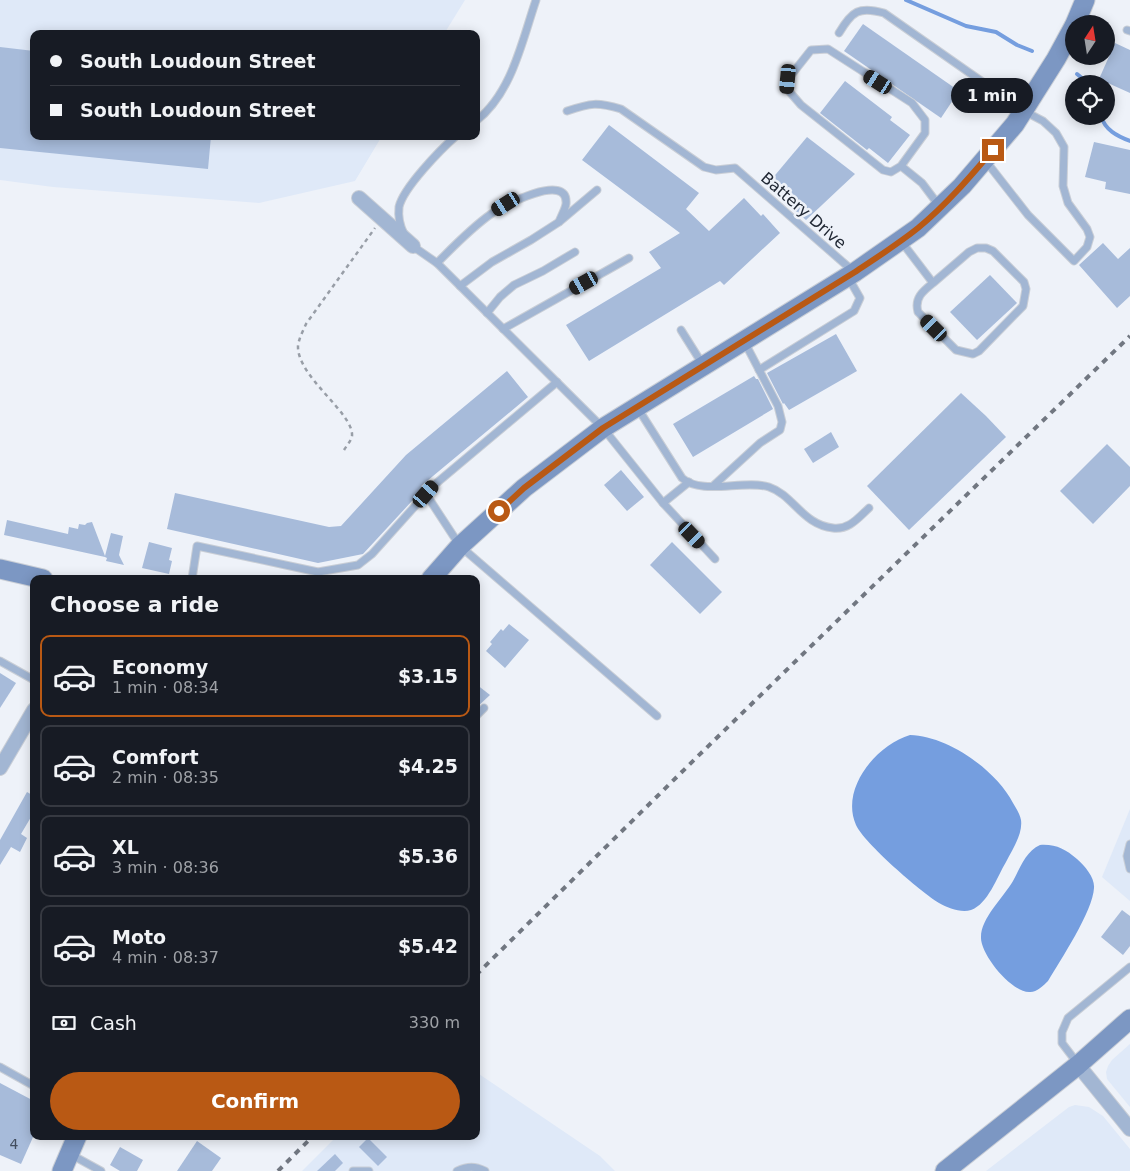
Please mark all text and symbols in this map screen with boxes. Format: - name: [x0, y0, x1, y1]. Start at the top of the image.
- north arrow: [1065, 15, 1115, 65]
- map controls: [1065, 15, 1115, 125]
- text: South Loudoun Street: [80, 50, 316, 72]
- car: [779, 63, 796, 95]
- car: [861, 68, 894, 96]
- button: locate: [1065, 75, 1115, 125]
- callout: 1 min: [952, 78, 1034, 112]
- text: 1 min: [967, 86, 1017, 105]
- text: South Loudoun Street: [80, 99, 316, 121]
- route end: [982, 139, 1004, 161]
- street label: Battery Drive: [757, 168, 850, 253]
- car: [489, 190, 522, 218]
- car: [567, 269, 600, 297]
- car: [918, 312, 949, 344]
- car: [410, 478, 441, 510]
- route start: [488, 500, 510, 522]
- car: [676, 519, 707, 551]
- text: Choose a ride: [50, 592, 219, 617]
- icon: car: [52, 654, 97, 699]
- text: Economy: [112, 656, 208, 678]
- text: $3.15: [398, 665, 458, 687]
- text: 1 min · 08:34: [112, 678, 219, 697]
- icon: car: [52, 744, 97, 789]
- text: Comfort: [112, 746, 199, 768]
- text: $4.25: [398, 755, 458, 777]
- text: 2 min · 08:35: [112, 768, 219, 787]
- icon: car: [52, 834, 97, 879]
- text: XL: [112, 836, 139, 858]
- text: $5.36: [398, 845, 458, 867]
- text: 3 min · 08:36: [112, 858, 219, 877]
- icon: car: [52, 924, 97, 969]
- text: Moto: [112, 926, 166, 948]
- text: $5.42: [398, 935, 458, 957]
- text: 4 min · 08:37: [112, 948, 219, 967]
- icon: cash: [50, 1009, 78, 1037]
- text: Cash: [90, 1012, 137, 1034]
- text: 330 m: [409, 1013, 460, 1032]
- button: Confirm: [50, 1072, 460, 1130]
- house number: 4: [10, 1136, 19, 1152]

